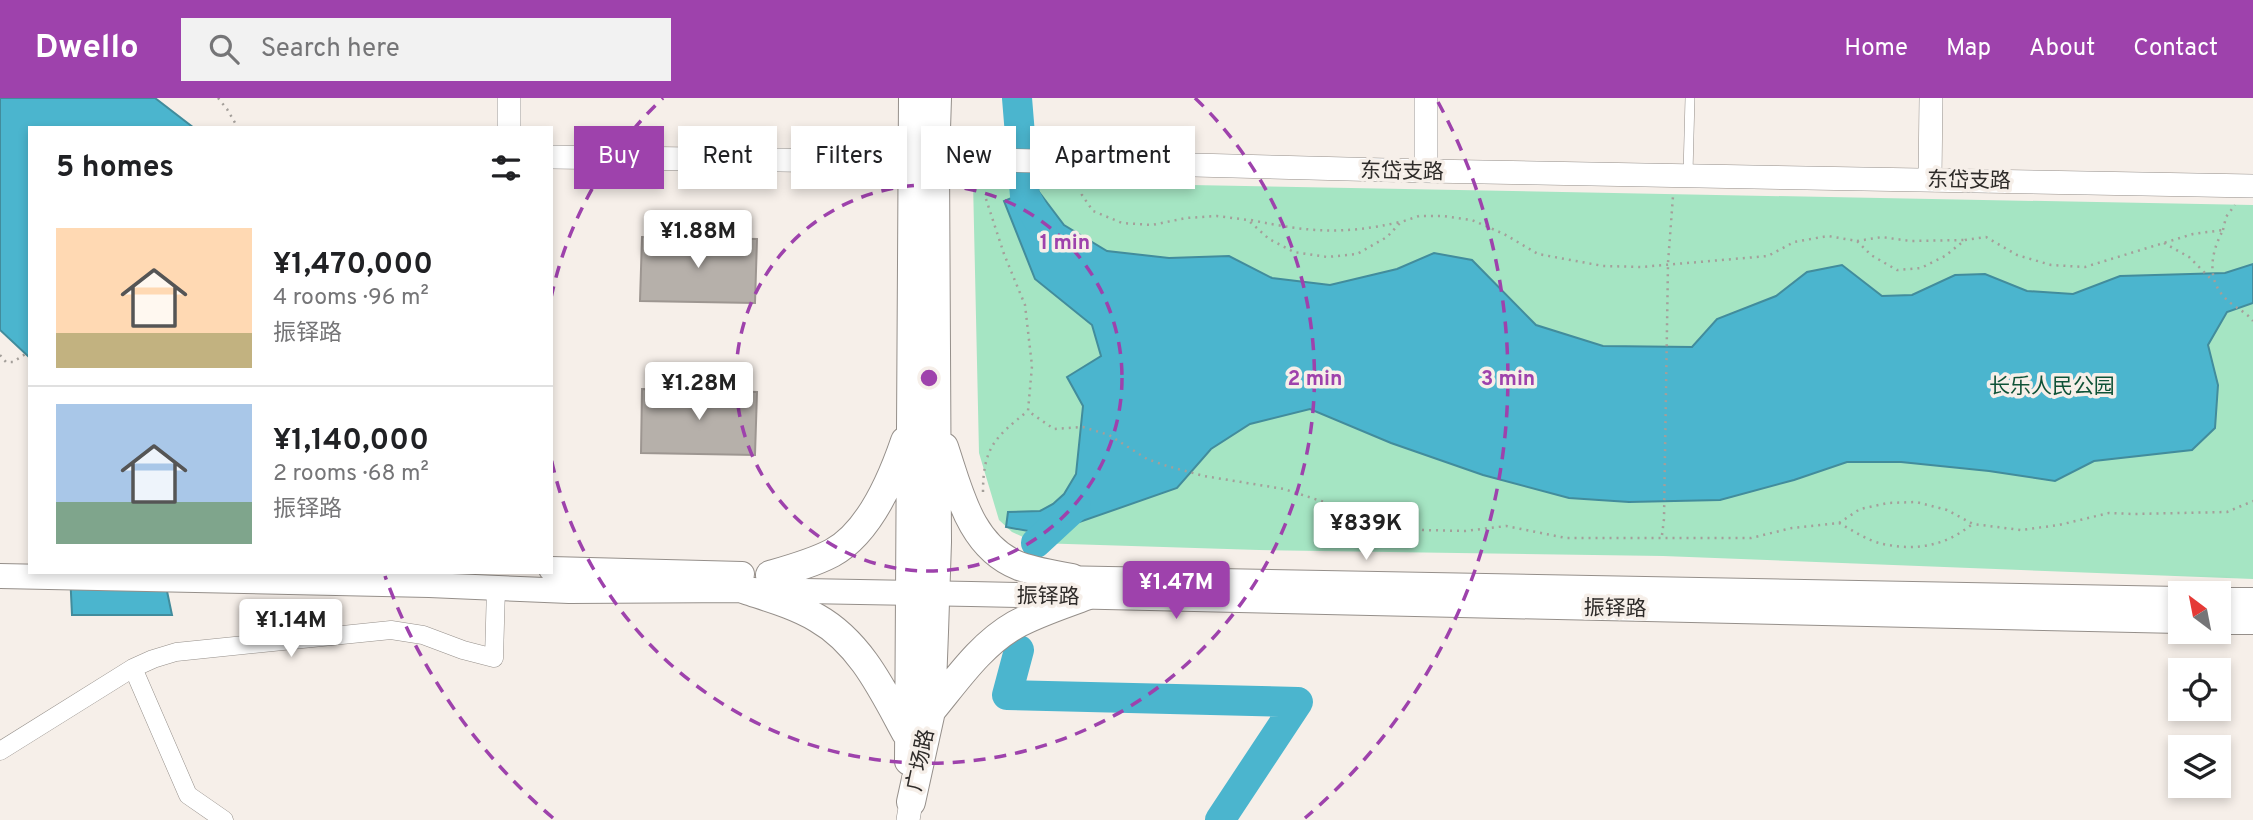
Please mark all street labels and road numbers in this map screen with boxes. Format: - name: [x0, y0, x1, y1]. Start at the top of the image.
- street label: 东岱支路: [1360, 158, 1444, 187]
- street label: 东岱支路: [1927, 167, 2011, 196]
- street label: 振铎路: [1016, 583, 1080, 612]
- street label: 振铎路: [1583, 595, 1647, 624]
- street label: 广场路: [902, 727, 941, 794]

